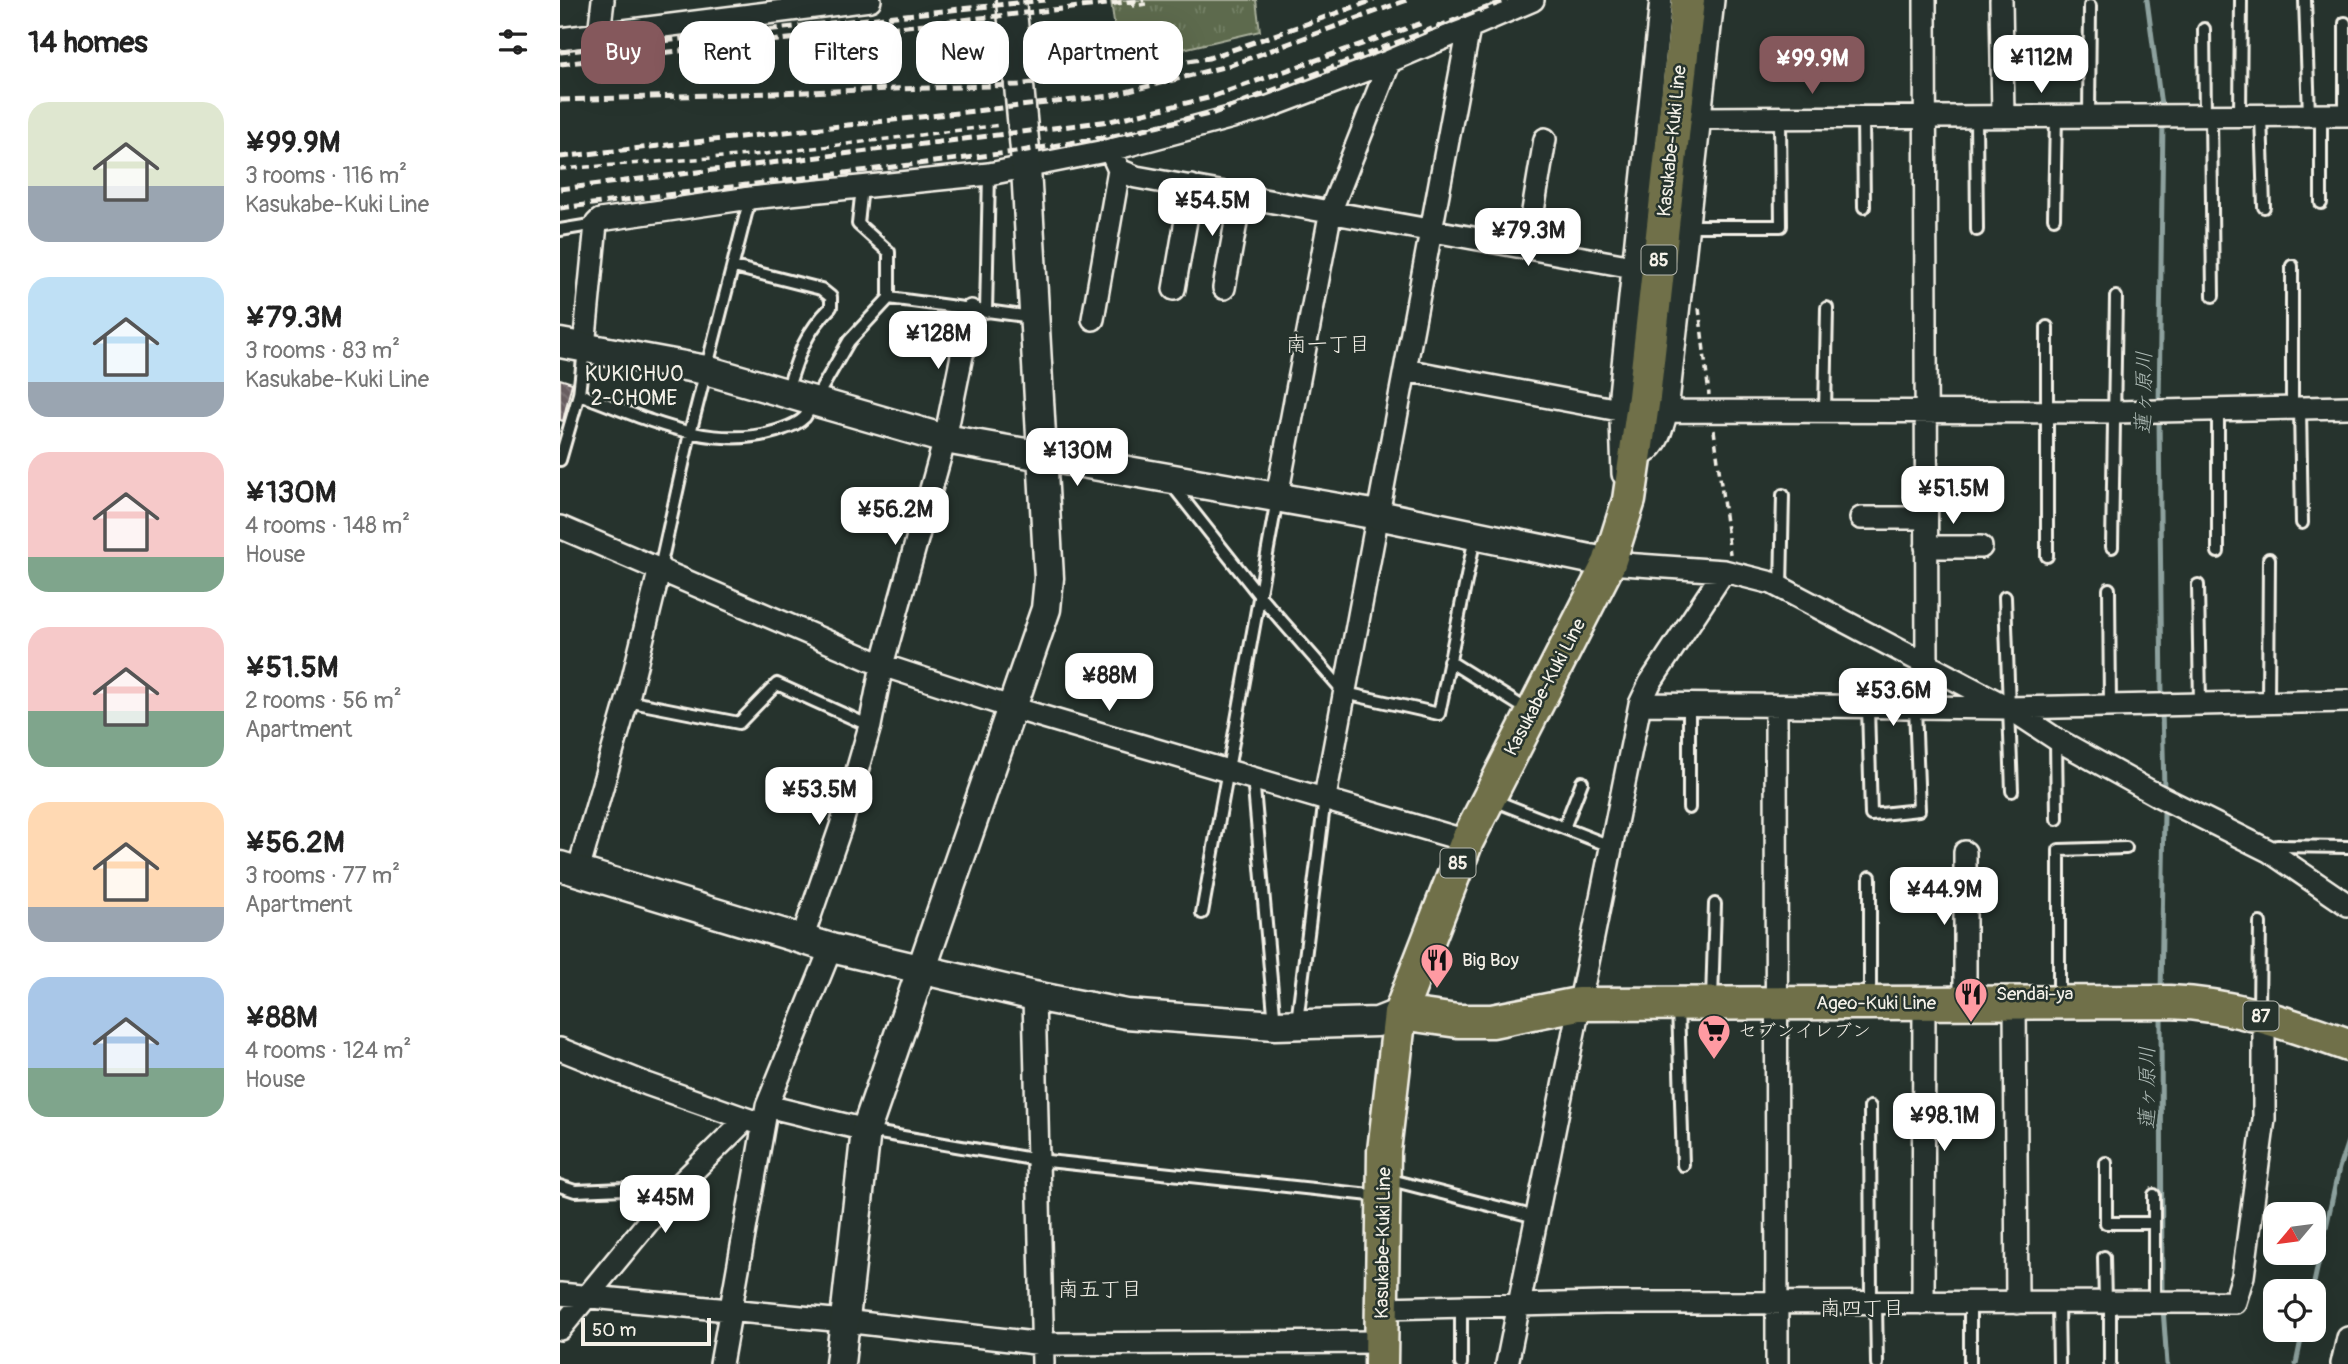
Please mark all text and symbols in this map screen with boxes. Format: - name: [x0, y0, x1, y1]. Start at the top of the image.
- chip: Buy: [581, 21, 665, 84]
- chip: Rent: [679, 21, 775, 84]
- chip: Filters: [789, 21, 902, 84]
- chip: New: [916, 21, 1009, 84]
- chip: Apartment: [1023, 21, 1183, 84]
- icon: filters: [494, 23, 532, 61]
- text: 14 homes: [28, 24, 148, 61]
- pin: ¥99.9M: [1755, 36, 1869, 96]
- pin: ¥112M: [1992, 36, 2090, 95]
- text: ¥112M: [2009, 43, 2073, 72]
- text: ¥99.9M: [1775, 44, 1849, 73]
- street label: Kasukabe-Kuki Line: [1652, 64, 1692, 218]
- text: ¥99.9M: [245, 124, 340, 161]
- icon: home: [84, 130, 168, 214]
- text: 3 rooms · 116 m²: [245, 161, 407, 190]
- pin: ¥54.5M: [1155, 178, 1269, 238]
- text: ¥54.5M: [1174, 186, 1250, 215]
- text: Kasukabe-Kuki Line: [245, 190, 429, 219]
- pin: ¥79.3M: [1471, 208, 1585, 268]
- text: ¥79.3M: [1491, 216, 1565, 245]
- road number: 85: [1642, 246, 1676, 274]
- text: ¥79.3M: [245, 299, 342, 336]
- icon: home: [84, 305, 168, 389]
- pin: ¥128M: [889, 312, 987, 371]
- text: ¥128M: [905, 319, 971, 348]
- district label: 南一丁目: [1286, 331, 1370, 358]
- text: 3 rooms · 83 m²: [245, 336, 400, 365]
- water label: 蓮ヶ原川: [2130, 351, 2158, 435]
- district label: KUKICHUO 2-CHOME: [585, 361, 683, 412]
- text: Kasukabe-Kuki Line: [245, 365, 429, 394]
- pin: ¥130M: [1028, 428, 1126, 488]
- text: ¥130M: [1042, 436, 1112, 465]
- pin: ¥51.5M: [1896, 466, 2010, 526]
- text: ¥130M: [245, 474, 336, 511]
- text: ¥51.5M: [1917, 474, 1989, 503]
- icon: home: [84, 480, 168, 564]
- pin: ¥56.2M: [838, 488, 952, 547]
- text: ¥56.2M: [857, 495, 933, 524]
- text: 4 rooms · 148 m²: [245, 511, 410, 540]
- text: House: [245, 540, 305, 569]
- street label: Kasukabe-Kuki Line: [1499, 614, 1592, 760]
- text: ¥51.5M: [245, 649, 338, 686]
- pin: ¥88M: [1068, 654, 1150, 713]
- icon: home: [84, 655, 168, 739]
- text: ¥88M: [1081, 661, 1137, 690]
- pin: ¥53.6M: [1836, 668, 1950, 728]
- text: ¥53.6M: [1855, 676, 1931, 705]
- text: 2 rooms · 56 m²: [245, 686, 402, 715]
- text: Apartment: [245, 715, 352, 744]
- pin: ¥53.5M: [762, 768, 876, 827]
- text: ¥53.5M: [781, 775, 857, 804]
- text: ¥56.2M: [245, 824, 344, 861]
- icon: home: [84, 830, 168, 914]
- road number: 85: [1440, 848, 1476, 878]
- text: 3 rooms · 77 m²: [245, 861, 400, 890]
- pin: ¥44.9M: [1887, 867, 2001, 927]
- text: ¥44.9M: [1906, 875, 1982, 904]
- text: Apartment: [245, 890, 352, 919]
- restaurant icon: Big Boy: [1418, 941, 1456, 990]
- place label: Big Boy: [1462, 948, 1519, 972]
- restaurant icon: Sendai-ya: [1952, 975, 1990, 1024]
- place label: Sendai-ya: [1996, 982, 2074, 1006]
- street label: Ageo-Kuki Line: [1816, 991, 1937, 1015]
- text: ¥88M: [245, 999, 318, 1036]
- road number: 87: [2244, 1001, 2278, 1030]
- icon: home: [84, 1005, 168, 1089]
- supermarket icon: セブンイレブン: [1695, 1012, 1733, 1061]
- place label: セブンイレブン: [1738, 1019, 1871, 1043]
- text: 4 rooms · 124 m²: [245, 1036, 411, 1065]
- water label: 蓮ヶ原川: [2134, 1046, 2161, 1130]
- text: House: [245, 1065, 305, 1094]
- pin: ¥98.1M: [1887, 1094, 2001, 1153]
- text: ¥98.1M: [1909, 1101, 1979, 1130]
- street label: Kasukabe-Kuki Line: [1370, 1166, 1396, 1319]
- pin: ¥45M: [624, 1176, 706, 1235]
- text: ¥45M: [636, 1183, 694, 1212]
- north arrow: [2263, 1202, 2326, 1265]
- map controls: [2263, 1202, 2326, 1342]
- district label: 南五丁目: [1058, 1276, 1142, 1303]
- button: locate: [2263, 1279, 2326, 1342]
- district label: 南四丁目: [1820, 1295, 1904, 1322]
- scale bar: [581, 1315, 710, 1347]
- text: 50 m: [592, 1318, 636, 1342]

